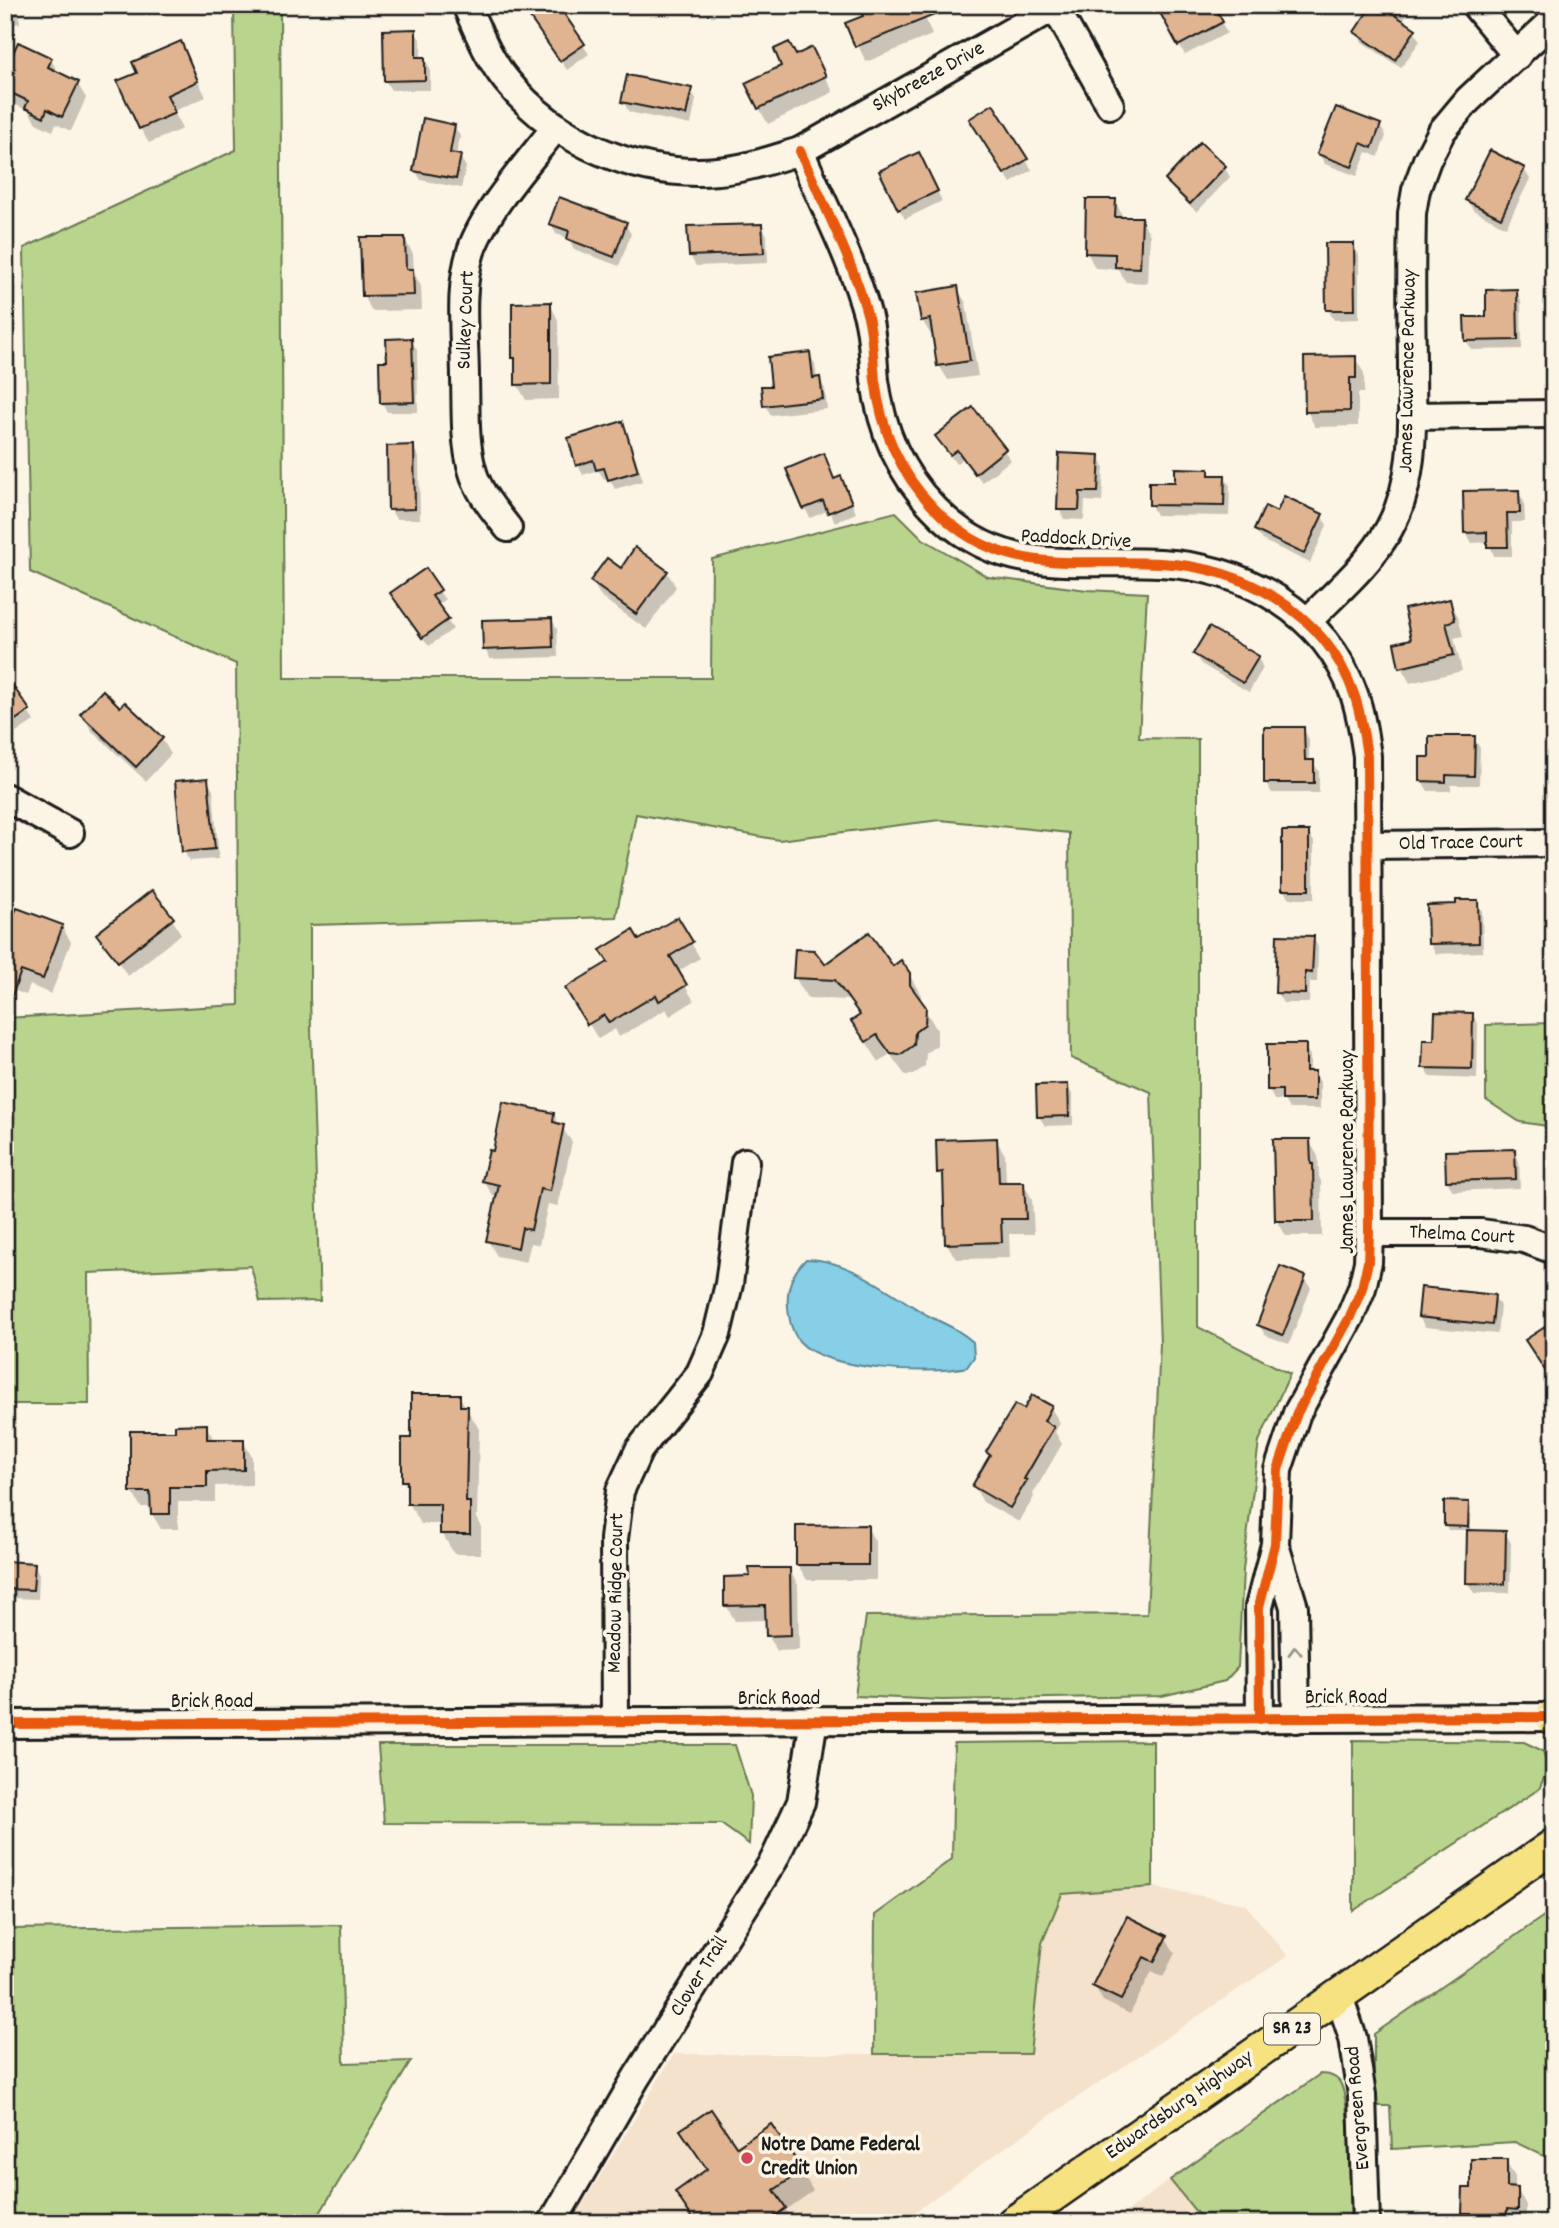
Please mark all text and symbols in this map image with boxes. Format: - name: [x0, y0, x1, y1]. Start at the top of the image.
- street label: Skybreeze Drive: [867, 35, 991, 121]
- street label: James Lawrence Parkway: [1392, 268, 1426, 473]
- street label: Sulkey Court: [450, 270, 484, 370]
- street label: Paddock Drive: [1020, 522, 1132, 558]
- street label: Old Trace Court: [1398, 828, 1524, 860]
- street label: James Lawrence Parkway: [1334, 1050, 1364, 1254]
- street label: Thelma Court: [1408, 1218, 1516, 1254]
- street label: Meadow Ridge Court: [601, 1512, 633, 1673]
- one-way arrow: [1287, 1645, 1303, 1655]
- street label: Brick Road: [1305, 1684, 1387, 1714]
- street label: Brick Road: [738, 1685, 820, 1715]
- street label: Brick Road: [171, 1688, 253, 1718]
- street label: Clover Trail: [663, 1931, 737, 2023]
- road number: SR 23: [1264, 2013, 1320, 2044]
- street label: Edwardsburg Highway: [1100, 2043, 1260, 2168]
- street label: Evergreen Road: [1339, 2045, 1379, 2171]
- place label: Notre Dame Federal Credit Union: [761, 2131, 921, 2185]
- marker: Notre Dame Federal Credit Union: [739, 2150, 755, 2166]

